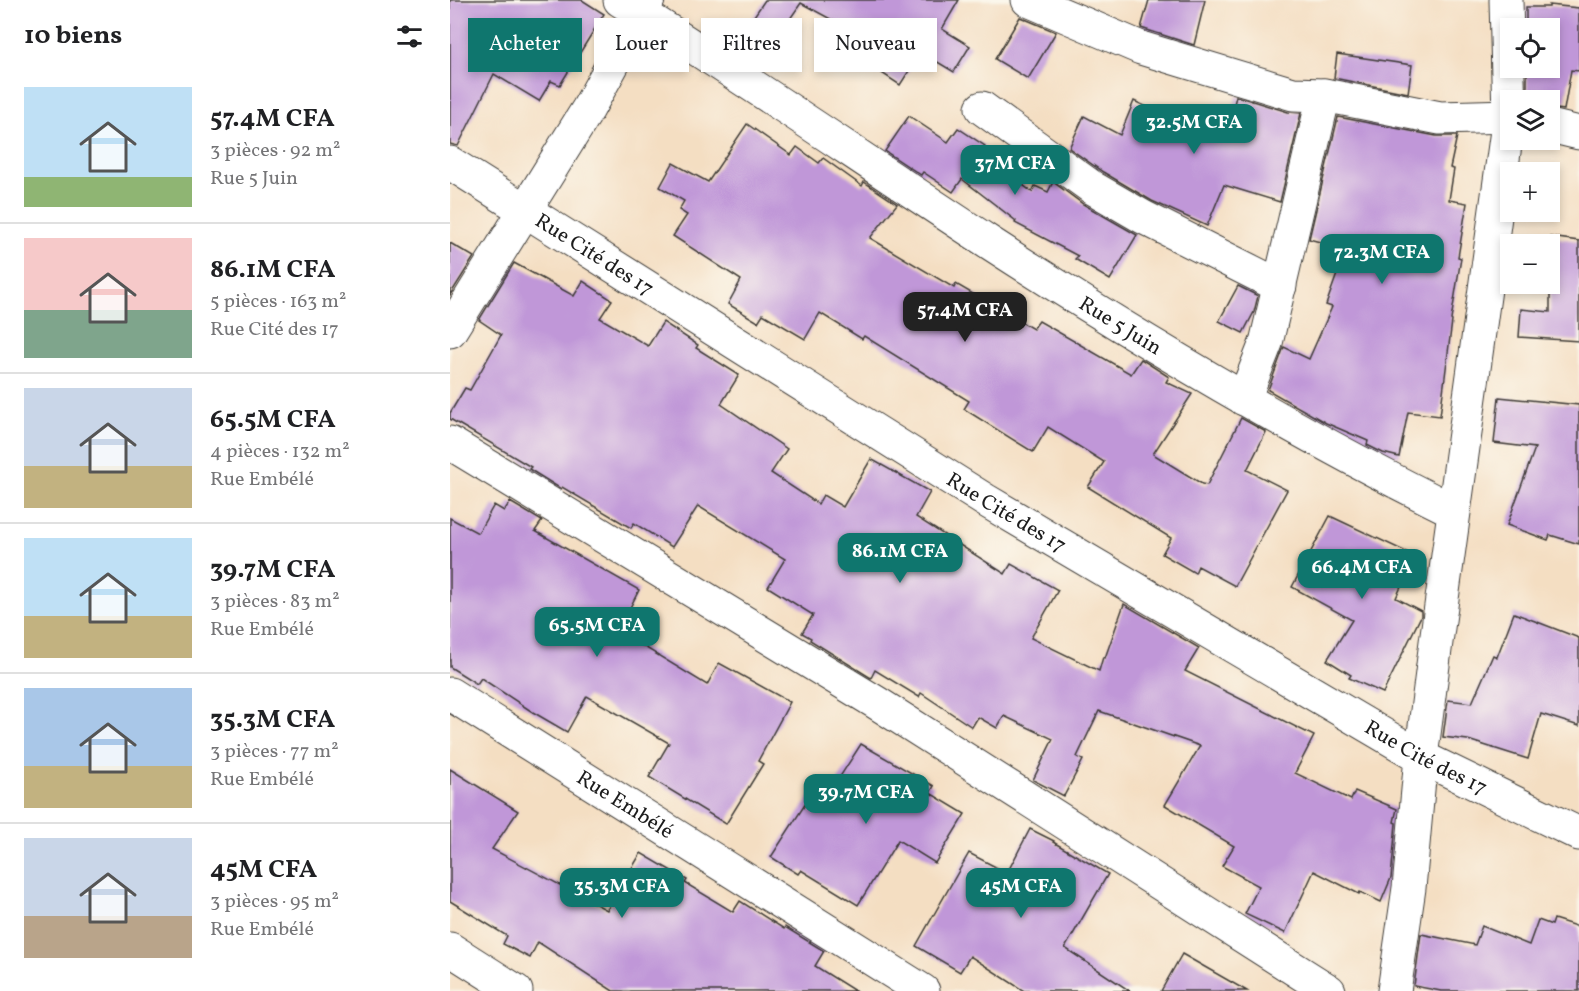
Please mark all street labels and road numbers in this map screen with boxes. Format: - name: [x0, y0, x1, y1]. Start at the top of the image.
- street label: Rue Cité des 17: [529, 207, 659, 304]
- street label: Rue 5 Juin: [1073, 290, 1167, 363]
- street label: Rue Cité des 17: [940, 466, 1071, 561]
- street label: Rue Cité des 17: [1359, 714, 1492, 803]
- street label: Rue Embélé: [570, 764, 679, 847]

